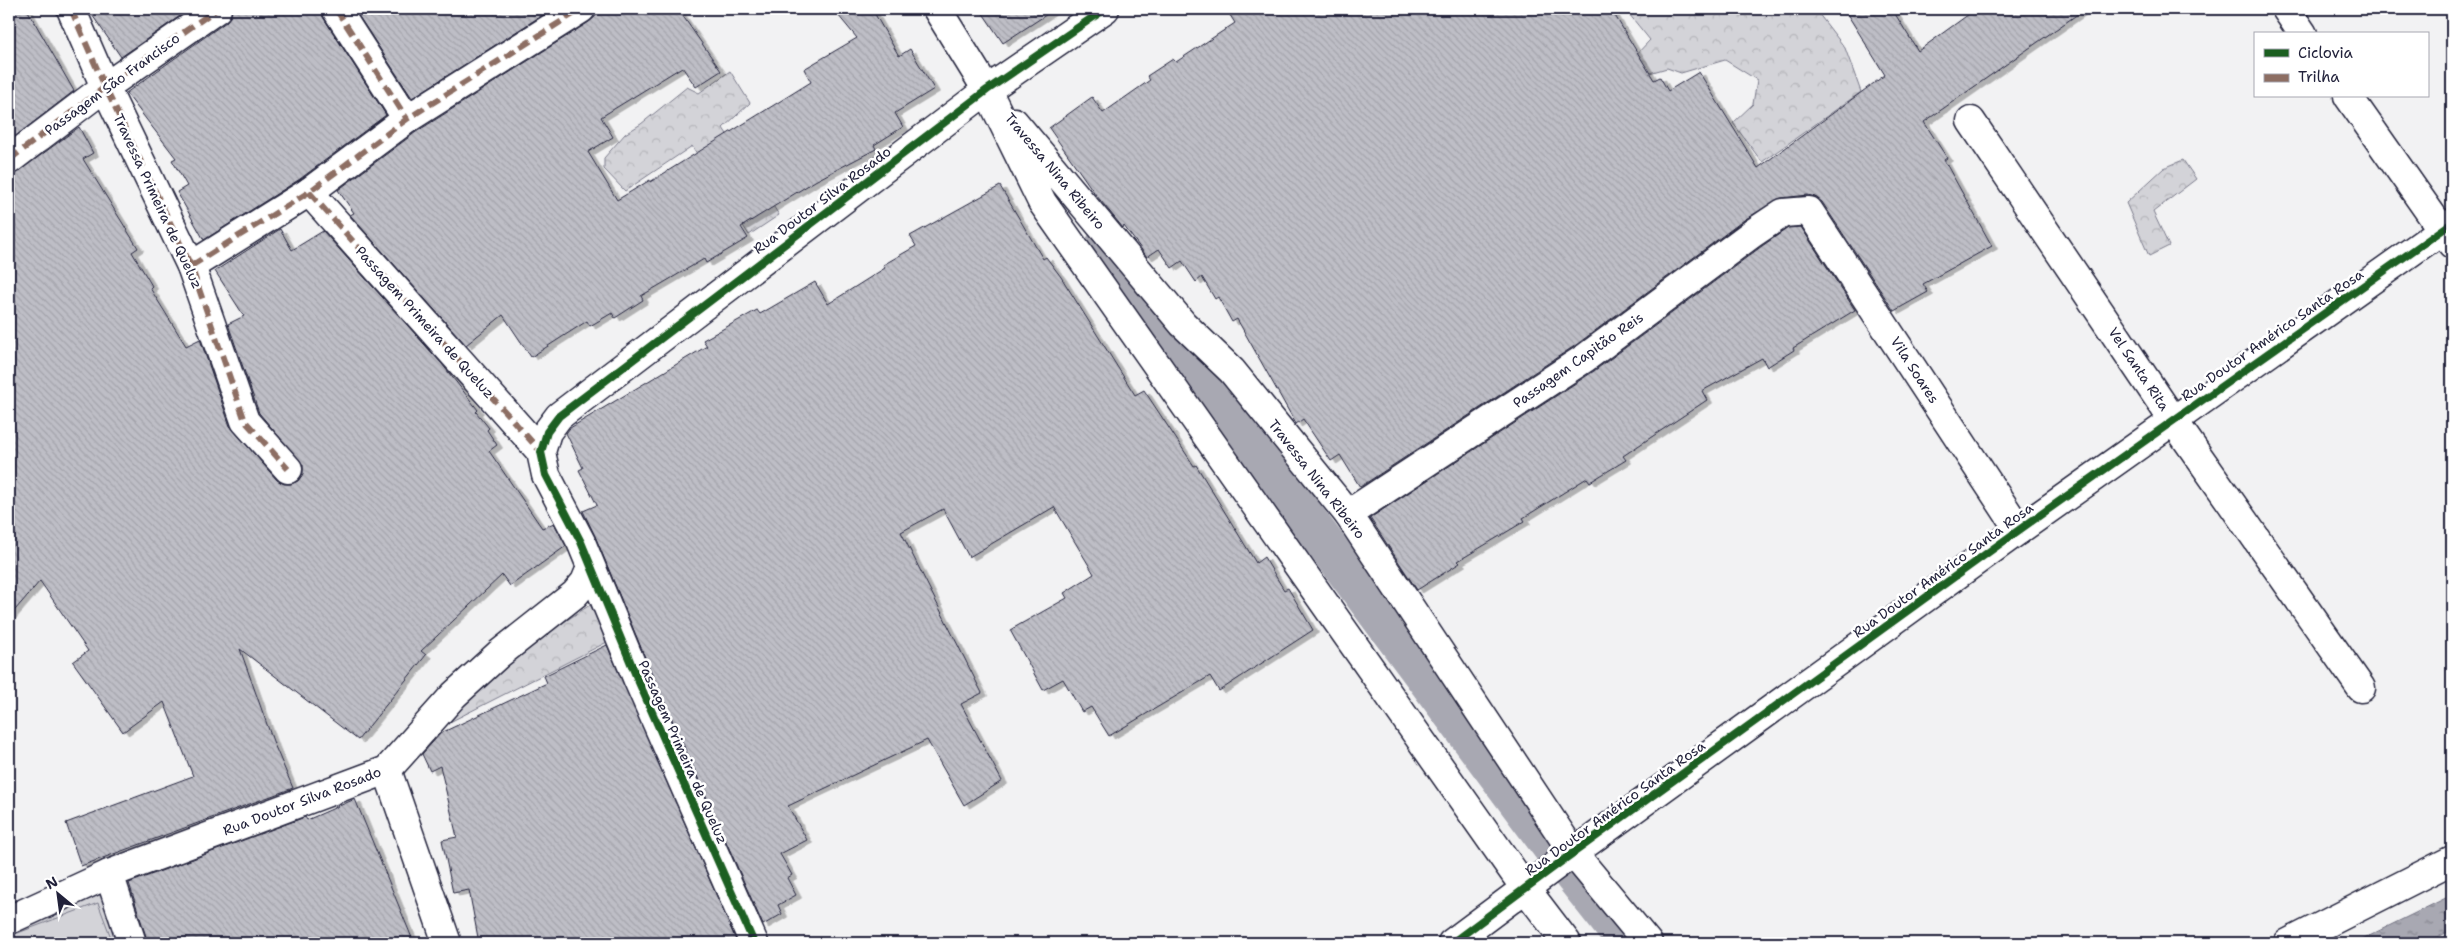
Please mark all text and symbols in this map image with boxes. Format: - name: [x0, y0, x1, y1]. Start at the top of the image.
- street label: Passagem São Francisco: [41, 29, 183, 139]
- legend: [2254, 32, 2428, 98]
- text: Ciclovia: [2298, 43, 2354, 63]
- text: Trilha: [2298, 67, 2340, 87]
- street label: Travessa Nina Ribeiro: [1001, 109, 1109, 233]
- street label: Travessa Primeira de Queluz: [109, 111, 207, 291]
- street label: Rua Doutor Silva Rosado: [749, 142, 895, 258]
- street label: Passagem Primeira de Queluz: [352, 242, 498, 402]
- street label: Rua Doutor Américo Santa Rosa: [2177, 265, 2367, 405]
- street label: Passagem Capitão Reis: [1509, 308, 1647, 412]
- street label: Vel Santa Rita: [2104, 324, 2174, 415]
- street label: Vila Soares: [1887, 333, 1943, 407]
- street label: Travessa Nina Ribeiro: [1265, 416, 1369, 542]
- street label: Rua Doutor Américo Santa Rosa: [1849, 498, 2037, 641]
- street label: Passagem Primeira de Queluz: [634, 657, 732, 847]
- street label: Rua Doutor Américo Santa Rosa: [1521, 736, 1709, 879]
- street label: Rua Doutor Silva Rosado: [220, 762, 384, 840]
- north arrow: [32, 870, 82, 920]
- text: N: [42, 872, 61, 893]

